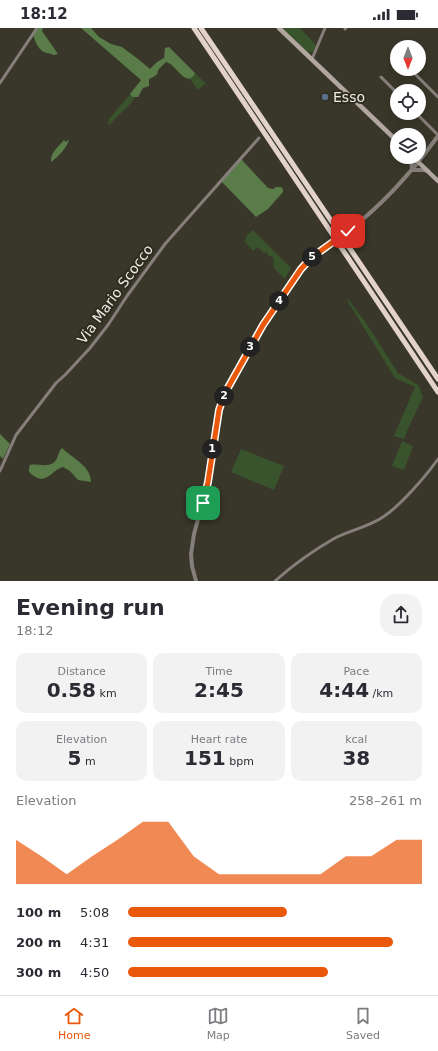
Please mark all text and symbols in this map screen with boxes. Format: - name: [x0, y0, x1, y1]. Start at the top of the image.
- text: 18:12: [20, 5, 68, 23]
- north arrow: [390, 40, 426, 76]
- map controls: [390, 40, 426, 164]
- button: locate: [390, 84, 426, 120]
- place label: Esso: [333, 89, 365, 105]
- marker: Esso: [320, 92, 330, 102]
- button: layers: [390, 128, 426, 164]
- pin: [331, 214, 365, 248]
- icon: check: [337, 220, 359, 242]
- street label: Via Mario Scocco: [74, 241, 156, 347]
- pin: 5: [302, 247, 322, 267]
- text: 5: [308, 250, 316, 263]
- pin: 4: [269, 291, 289, 311]
- text: 4: [275, 294, 283, 307]
- pin: 3: [240, 337, 260, 357]
- text: 3: [246, 340, 254, 353]
- pin: 2: [214, 386, 234, 406]
- text: 2: [220, 389, 228, 402]
- pin: 1: [202, 439, 222, 459]
- text: 1: [208, 442, 216, 455]
- pin: [186, 486, 220, 520]
- icon: arrive: [192, 492, 214, 514]
- button: share: [380, 594, 422, 636]
- text: Evening run: [16, 595, 165, 620]
- text: 18:12: [16, 623, 53, 638]
- text: Distance: [58, 665, 106, 678]
- text: Time: [206, 665, 232, 678]
- text: Pace: [343, 665, 369, 678]
- text: 0.58: [47, 678, 96, 702]
- text: 2:45: [194, 678, 244, 702]
- text: 4:44: [319, 678, 369, 702]
- text: km: [96, 687, 117, 700]
- text: /km: [369, 687, 393, 700]
- text: Elevation: [56, 733, 107, 746]
- text: Heart rate: [191, 733, 247, 746]
- text: kcal: [345, 733, 367, 746]
- text: 5: [68, 746, 82, 770]
- text: 151: [184, 746, 226, 770]
- text: 38: [342, 746, 370, 770]
- text: m: [82, 755, 96, 768]
- text: bpm: [226, 755, 254, 768]
- text: Elevation: [16, 793, 76, 808]
- text: 258–261 m: [349, 793, 422, 808]
- text: 100 m: [16, 905, 61, 920]
- text: 5:08: [80, 905, 109, 920]
- text: 200 m: [16, 935, 61, 950]
- text: 4:31: [80, 935, 109, 950]
- text: 300 m: [16, 965, 61, 980]
- text: 4:50: [80, 965, 109, 980]
- tab: Home: [58, 1005, 91, 1042]
- tab: Map: [207, 1005, 230, 1042]
- tab: Saved: [346, 1005, 380, 1042]

